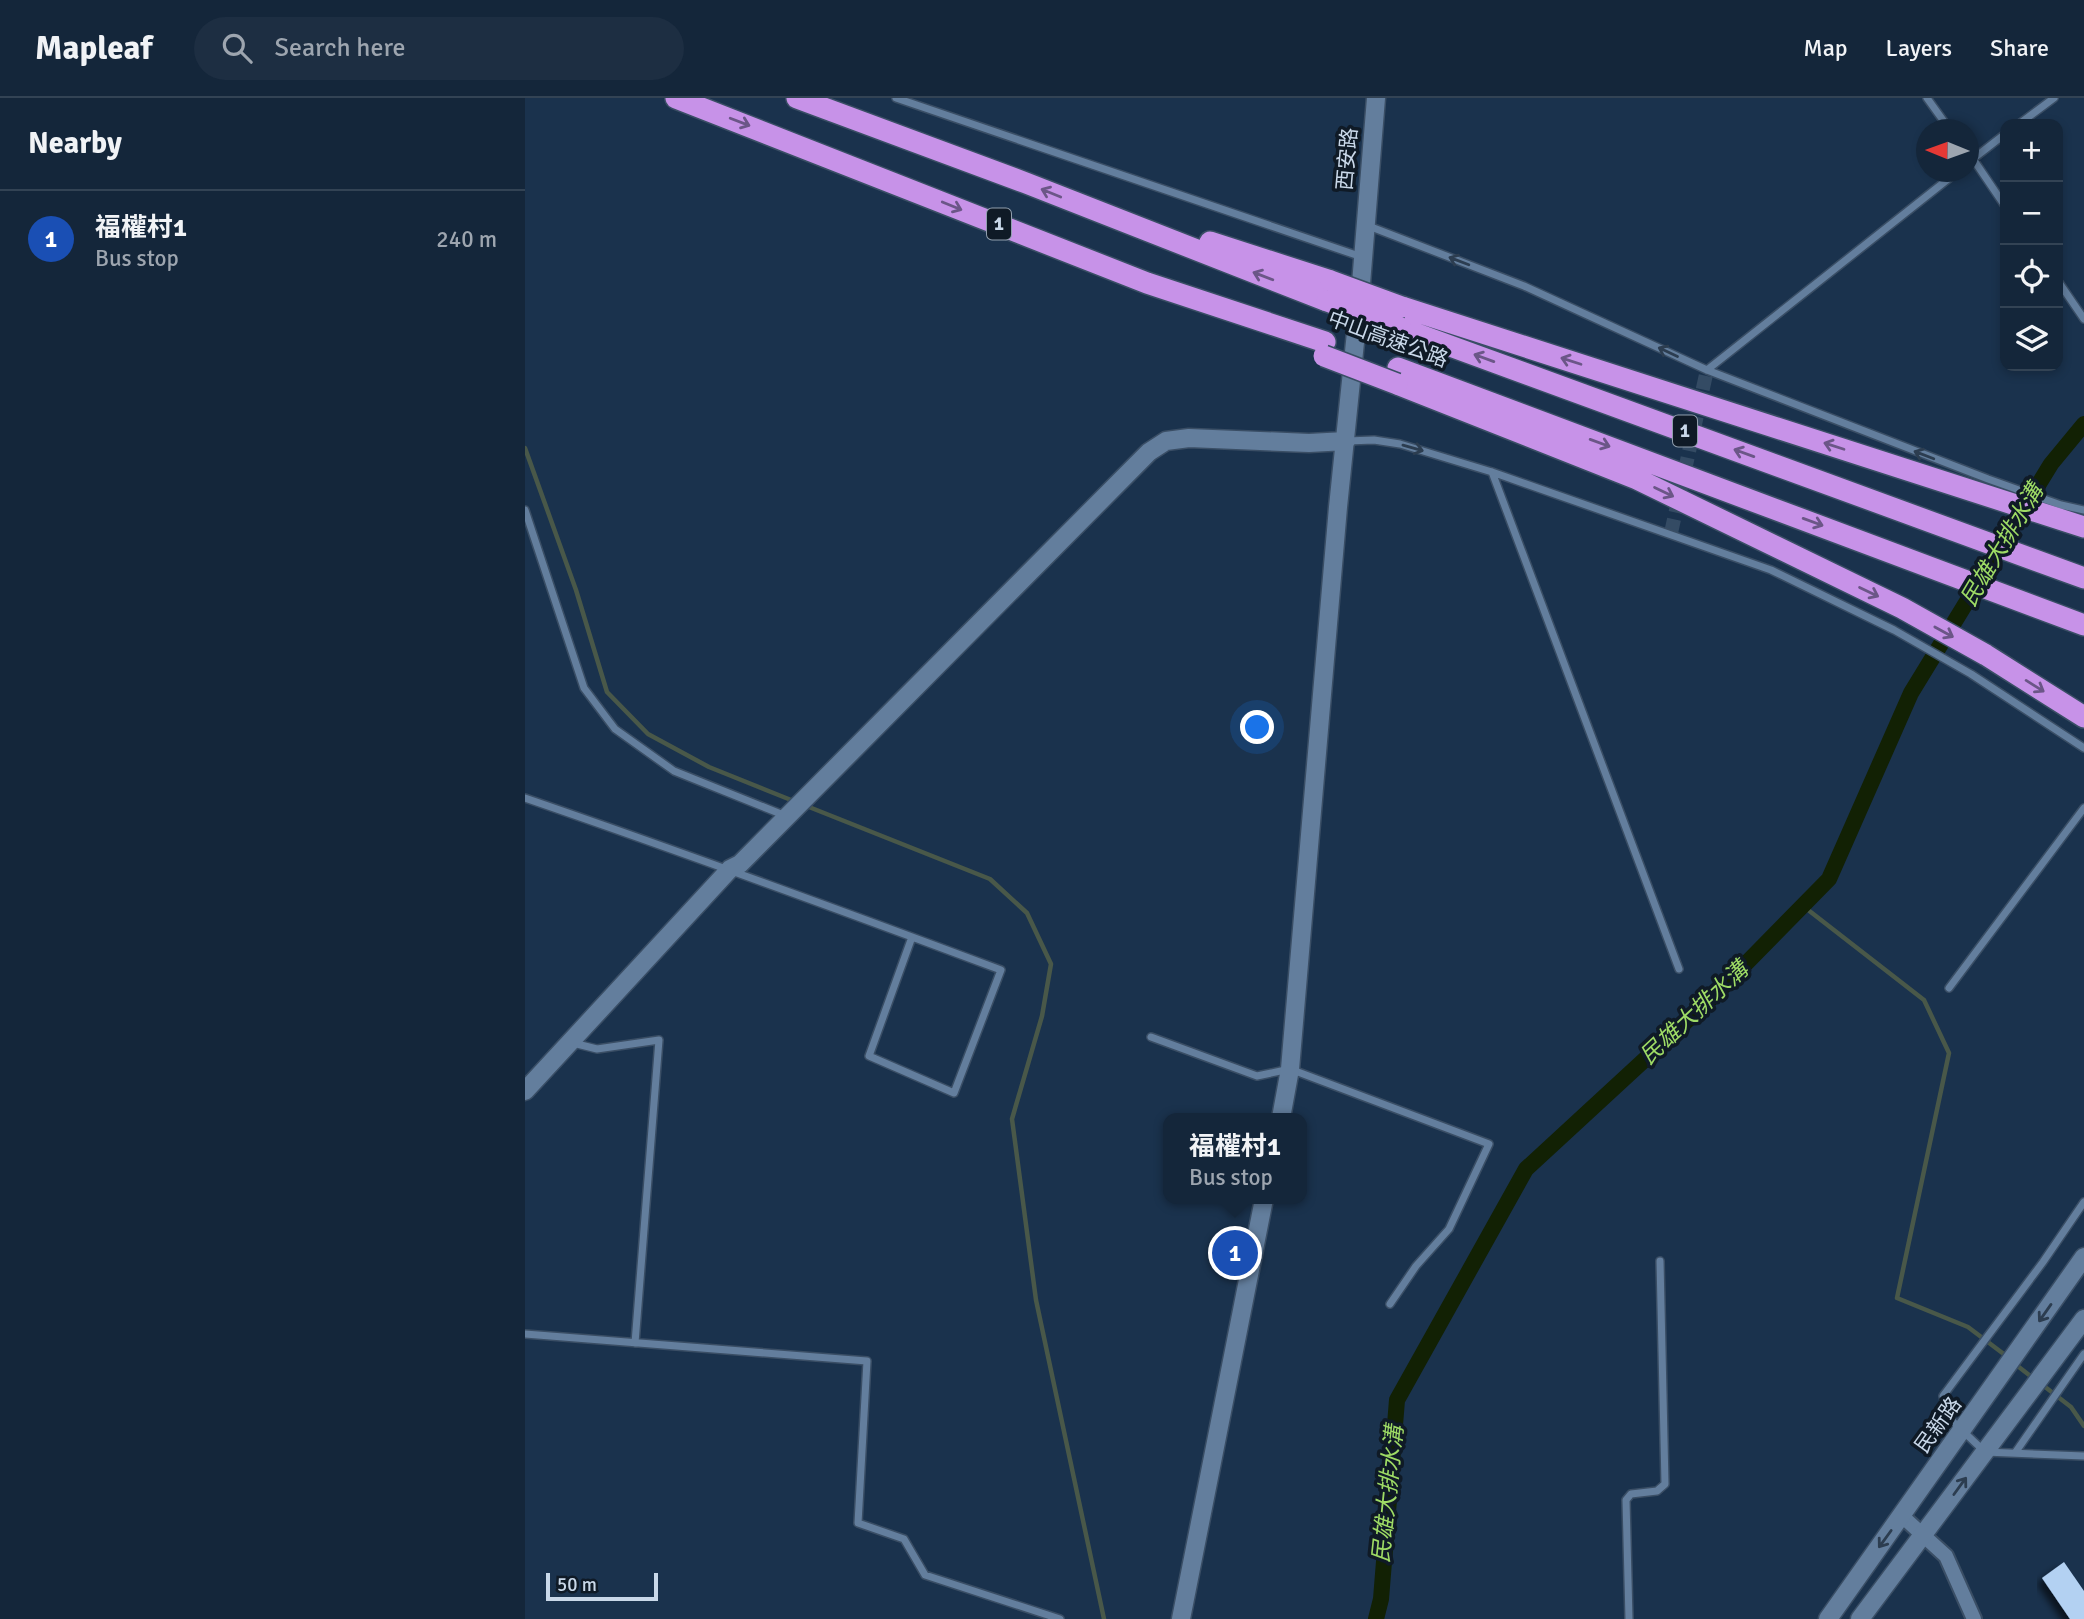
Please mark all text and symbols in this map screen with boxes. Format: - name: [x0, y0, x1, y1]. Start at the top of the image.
- search box: [194, 17, 684, 80]
- text: Mapleaf: [35, 28, 152, 69]
- icon: search: [218, 29, 256, 67]
- text: Search here: [274, 32, 406, 64]
- text: Map: [1803, 33, 1848, 63]
- text: Layers: [1886, 33, 1952, 63]
- text: Share: [1990, 33, 2049, 63]
- one-way arrow: [729, 117, 750, 130]
- north arrow: [1916, 119, 1979, 182]
- map controls: [2000, 119, 2063, 371]
- button: +: [2000, 119, 2063, 182]
- text: Nearby: [28, 125, 122, 162]
- street label: 西安路: [1331, 126, 1363, 192]
- button: −: [2000, 182, 2063, 245]
- one-way arrow: [1041, 186, 1063, 199]
- one-way arrow: [940, 200, 962, 213]
- road number: 1: [987, 208, 1011, 240]
- text: 福權村1: [95, 212, 187, 244]
- text: 1: [45, 225, 57, 254]
- text: 240 m: [436, 225, 497, 254]
- text: Bus stop: [95, 244, 179, 273]
- button: locate: [2000, 245, 2063, 308]
- one-way arrow: [1449, 254, 1471, 266]
- one-way arrow: [1253, 269, 1274, 282]
- street label: 中山高速公路: [1324, 305, 1452, 373]
- button: layers: [2000, 308, 2063, 371]
- one-way arrow: [1658, 345, 1679, 358]
- one-way arrow: [1474, 351, 1496, 363]
- one-way arrow: [1560, 354, 1582, 367]
- road number: 1: [1673, 416, 1697, 446]
- one-way arrow: [1588, 438, 1610, 451]
- one-way arrow: [1824, 438, 1846, 451]
- one-way arrow: [1402, 443, 1424, 456]
- one-way arrow: [1733, 446, 1755, 458]
- one-way arrow: [1914, 447, 1936, 460]
- water label: 民雄大排水溝: [1954, 476, 2052, 612]
- one-way arrow: [1653, 485, 1674, 499]
- one-way arrow: [1802, 517, 1824, 530]
- one-way arrow: [1858, 585, 1879, 599]
- one-way arrow: [1934, 625, 1954, 639]
- one-way arrow: [2025, 680, 2045, 694]
- your location: [1240, 710, 1274, 744]
- water label: 民雄大排水溝: [1634, 953, 1757, 1071]
- popup: [1163, 1113, 1307, 1204]
- text: 福權村1: [1189, 1131, 1281, 1163]
- text: Bus stop: [1189, 1163, 1273, 1192]
- pin: 1: [1212, 1227, 1258, 1279]
- one-way arrow: [2038, 1303, 2052, 1322]
- street label: 民新路: [1909, 1392, 1967, 1458]
- water label: 民雄大排水溝: [1366, 1421, 1410, 1564]
- one-way arrow: [1953, 1477, 1967, 1496]
- one-way arrow: [1878, 1529, 1893, 1548]
- scale bar: [546, 1570, 658, 1602]
- text: 50 m: [557, 1573, 597, 1597]

